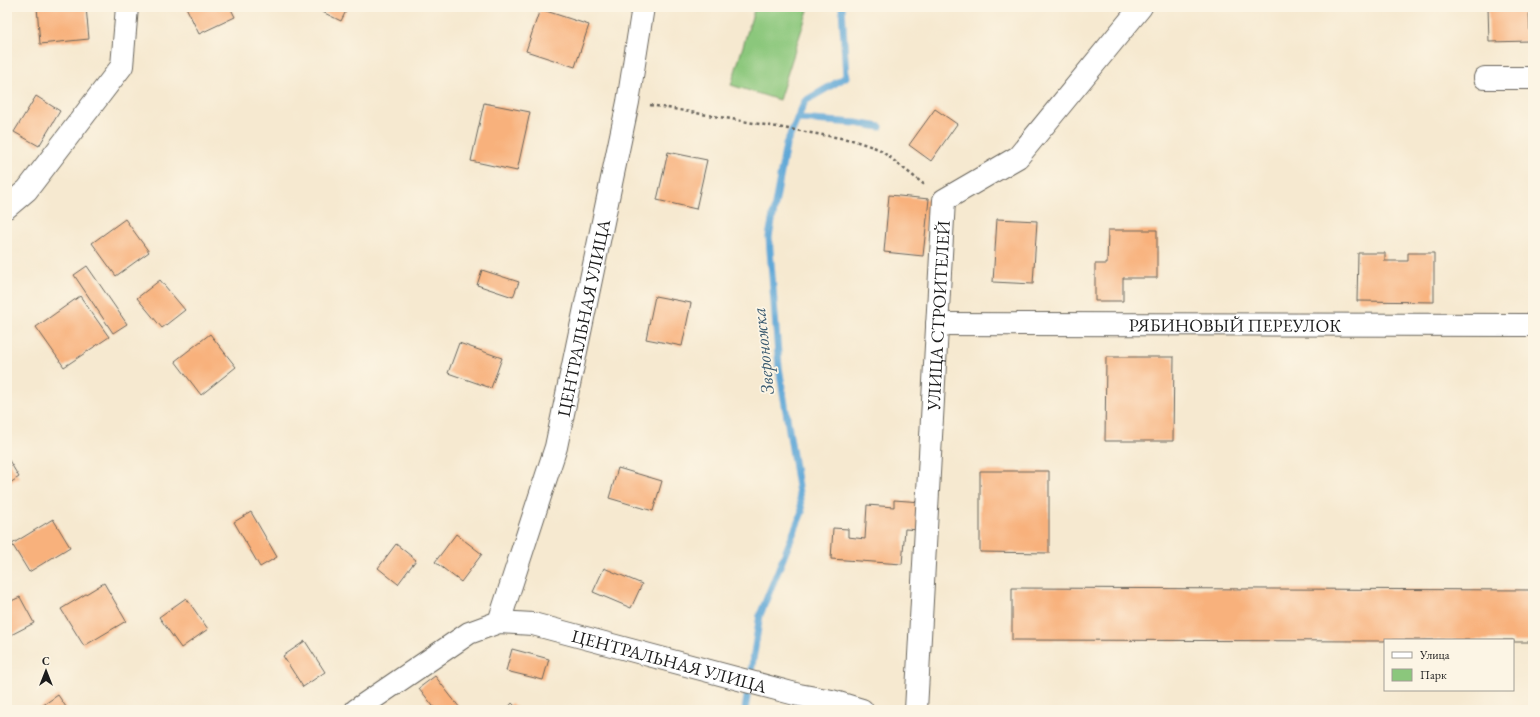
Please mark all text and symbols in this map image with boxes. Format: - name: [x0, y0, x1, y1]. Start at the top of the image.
- street label: ЦЕНТРАЛЬНАЯ УЛИЦА: [551, 217, 615, 419]
- street label: УЛИЦА СТРОИТЕЛЕЙ: [921, 219, 954, 412]
- water label: Звероножка: [746, 306, 780, 396]
- street label: РЯБИНОВЫЙ ПЕРЕУЛОК: [1129, 313, 1341, 336]
- street label: ЦЕНТРАЛЬНАЯ УЛИЦА: [569, 623, 770, 698]
- legend: [1384, 639, 1514, 691]
- text: Улица: [1419, 647, 1450, 663]
- north arrow: [26, 651, 66, 691]
- text: С: [42, 654, 50, 668]
- text: Парк: [1420, 667, 1447, 683]

